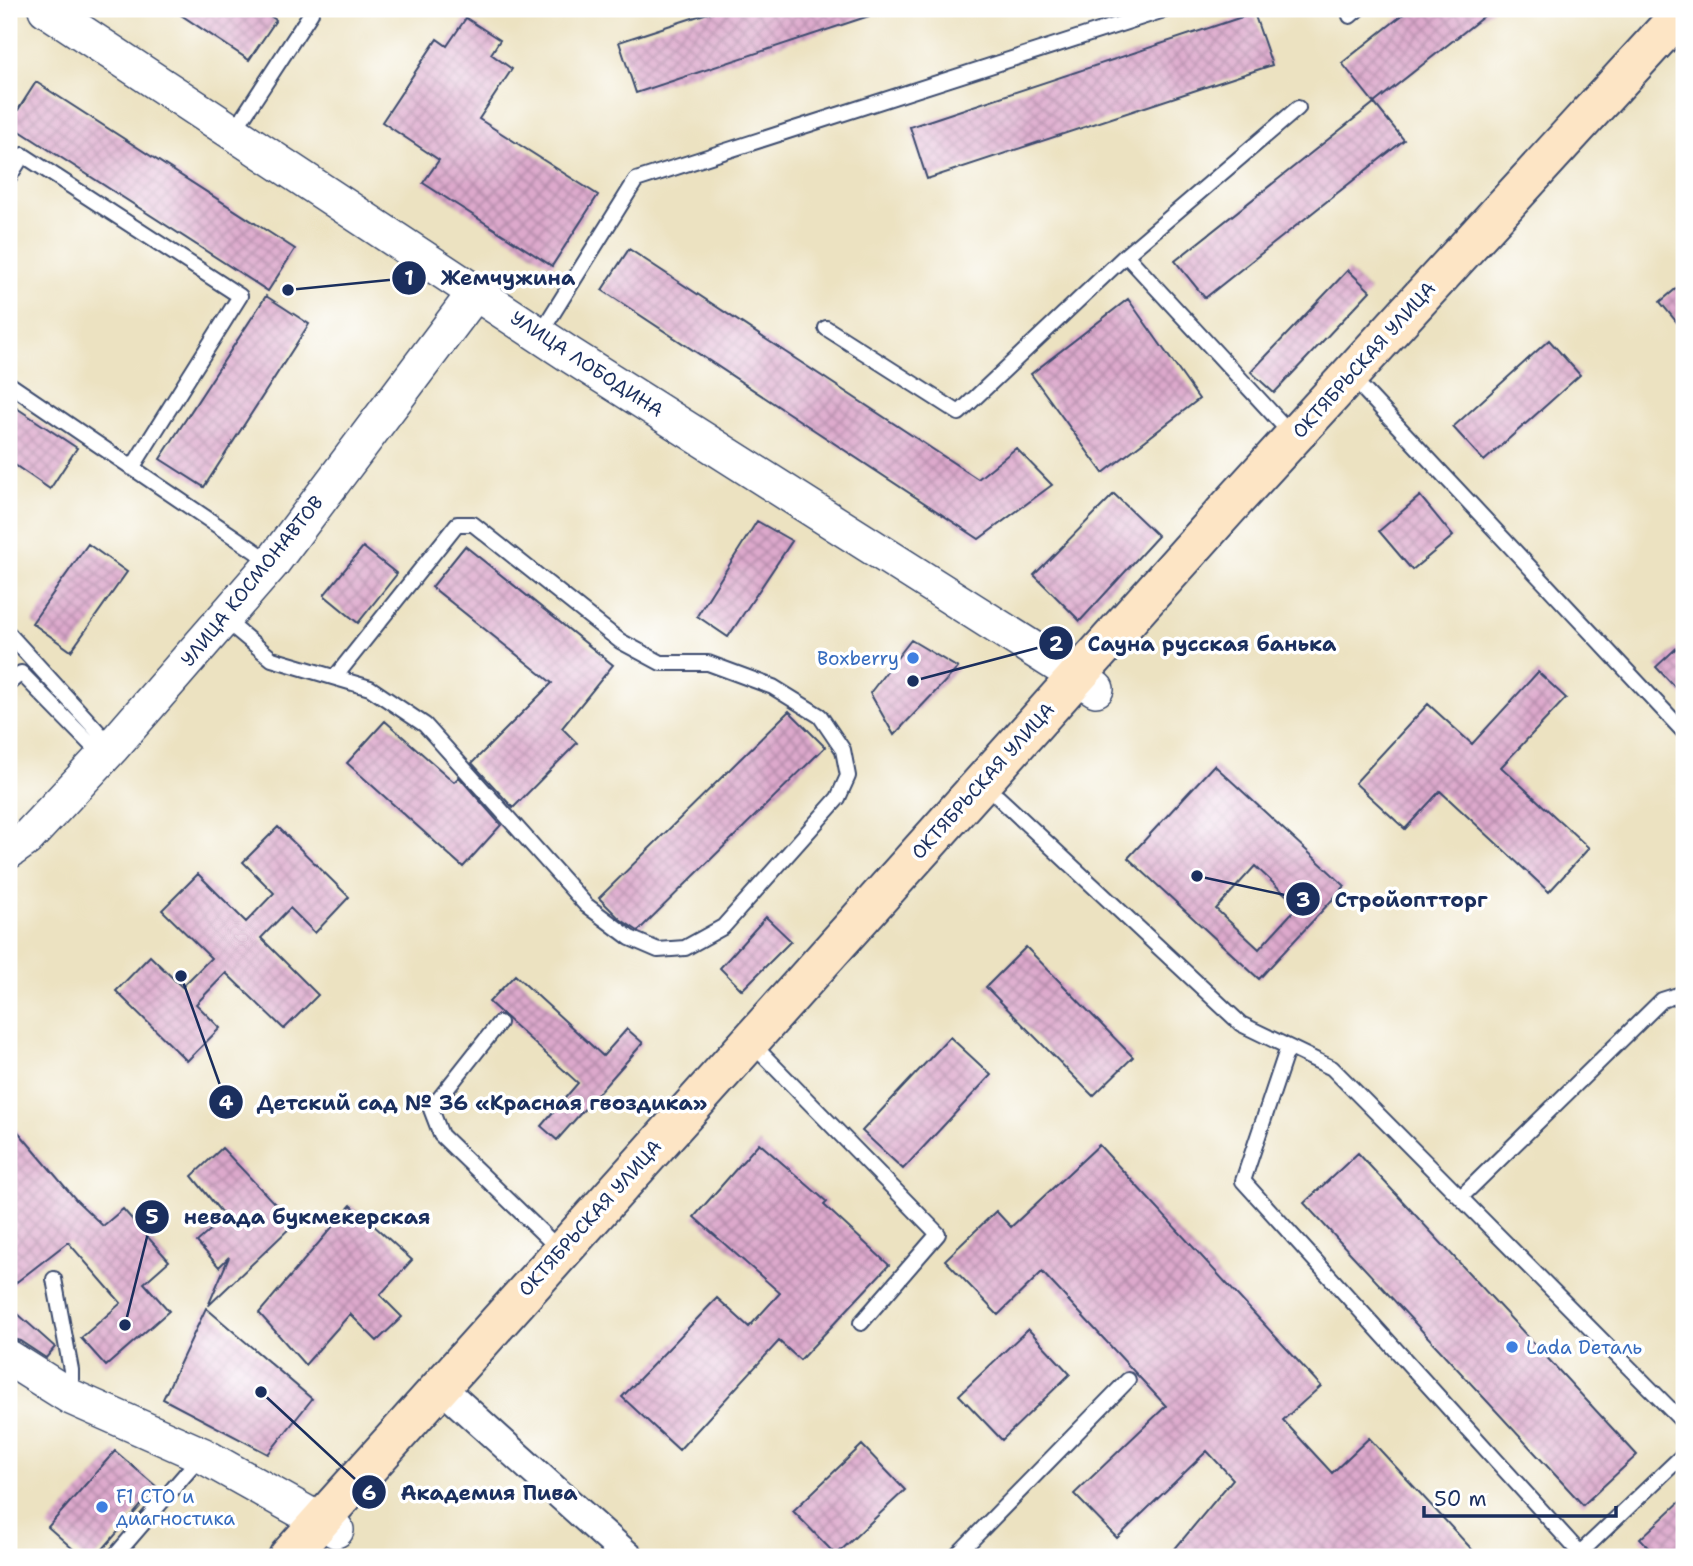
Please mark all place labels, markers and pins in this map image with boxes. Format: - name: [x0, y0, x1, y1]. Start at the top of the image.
- callout: Жемчужина: [392, 257, 589, 299]
- callout: Сауна русская банька: [1038, 622, 1350, 664]
- place label: Boxberry: [817, 646, 899, 671]
- marker: Boxberry: [905, 650, 921, 666]
- callout: Стройоптторг: [1285, 878, 1502, 920]
- callout: Детский сад № 36 «Красная гвоздика»: [208, 1081, 722, 1123]
- callout: невада букмекерская: [134, 1196, 444, 1238]
- place label: Lada Dеталь: [1526, 1335, 1642, 1360]
- marker: Lada Dеталь: [1504, 1339, 1520, 1355]
- callout: Академия Пива: [351, 1471, 592, 1513]
- place label: F1 СТО и диагностика: [116, 1484, 235, 1531]
- marker: F1 СТО и диагностика: [94, 1499, 110, 1515]

